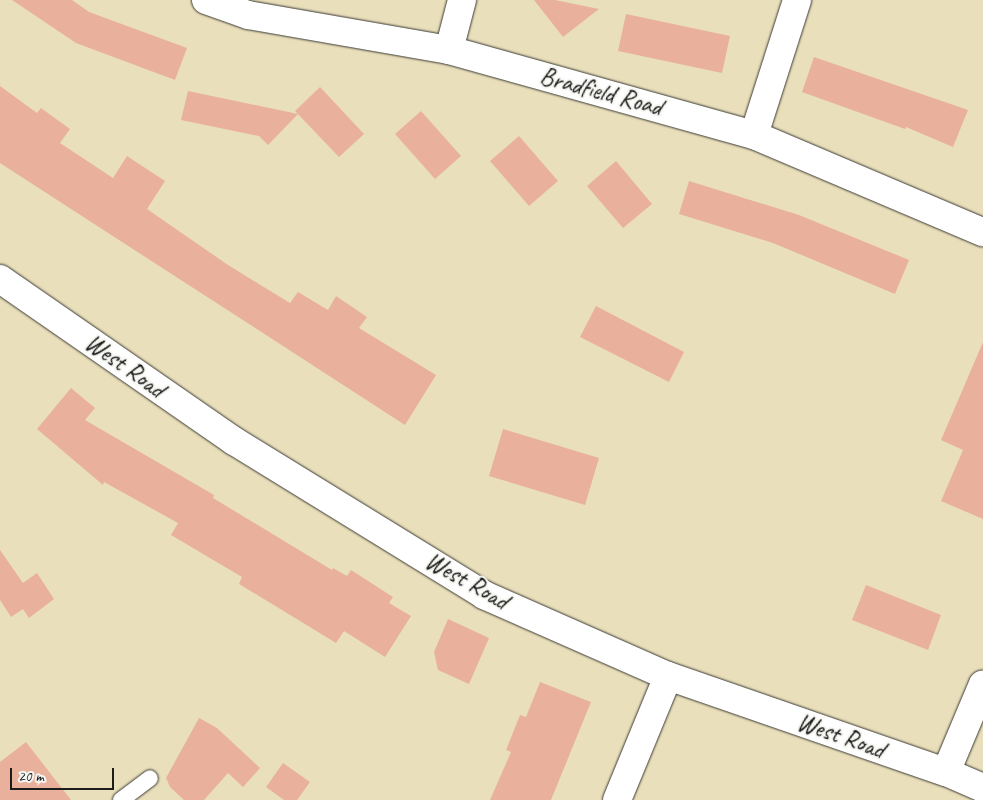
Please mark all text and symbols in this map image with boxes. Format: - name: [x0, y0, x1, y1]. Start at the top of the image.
- street label: Bradfield Road: [537, 61, 665, 123]
- street label: West Road: [79, 328, 171, 404]
- street label: West Road: [420, 546, 514, 616]
- street label: West Road: [793, 707, 889, 765]
- scale bar: [12, 758, 116, 790]
- text: 20 m: [18, 767, 44, 786]

